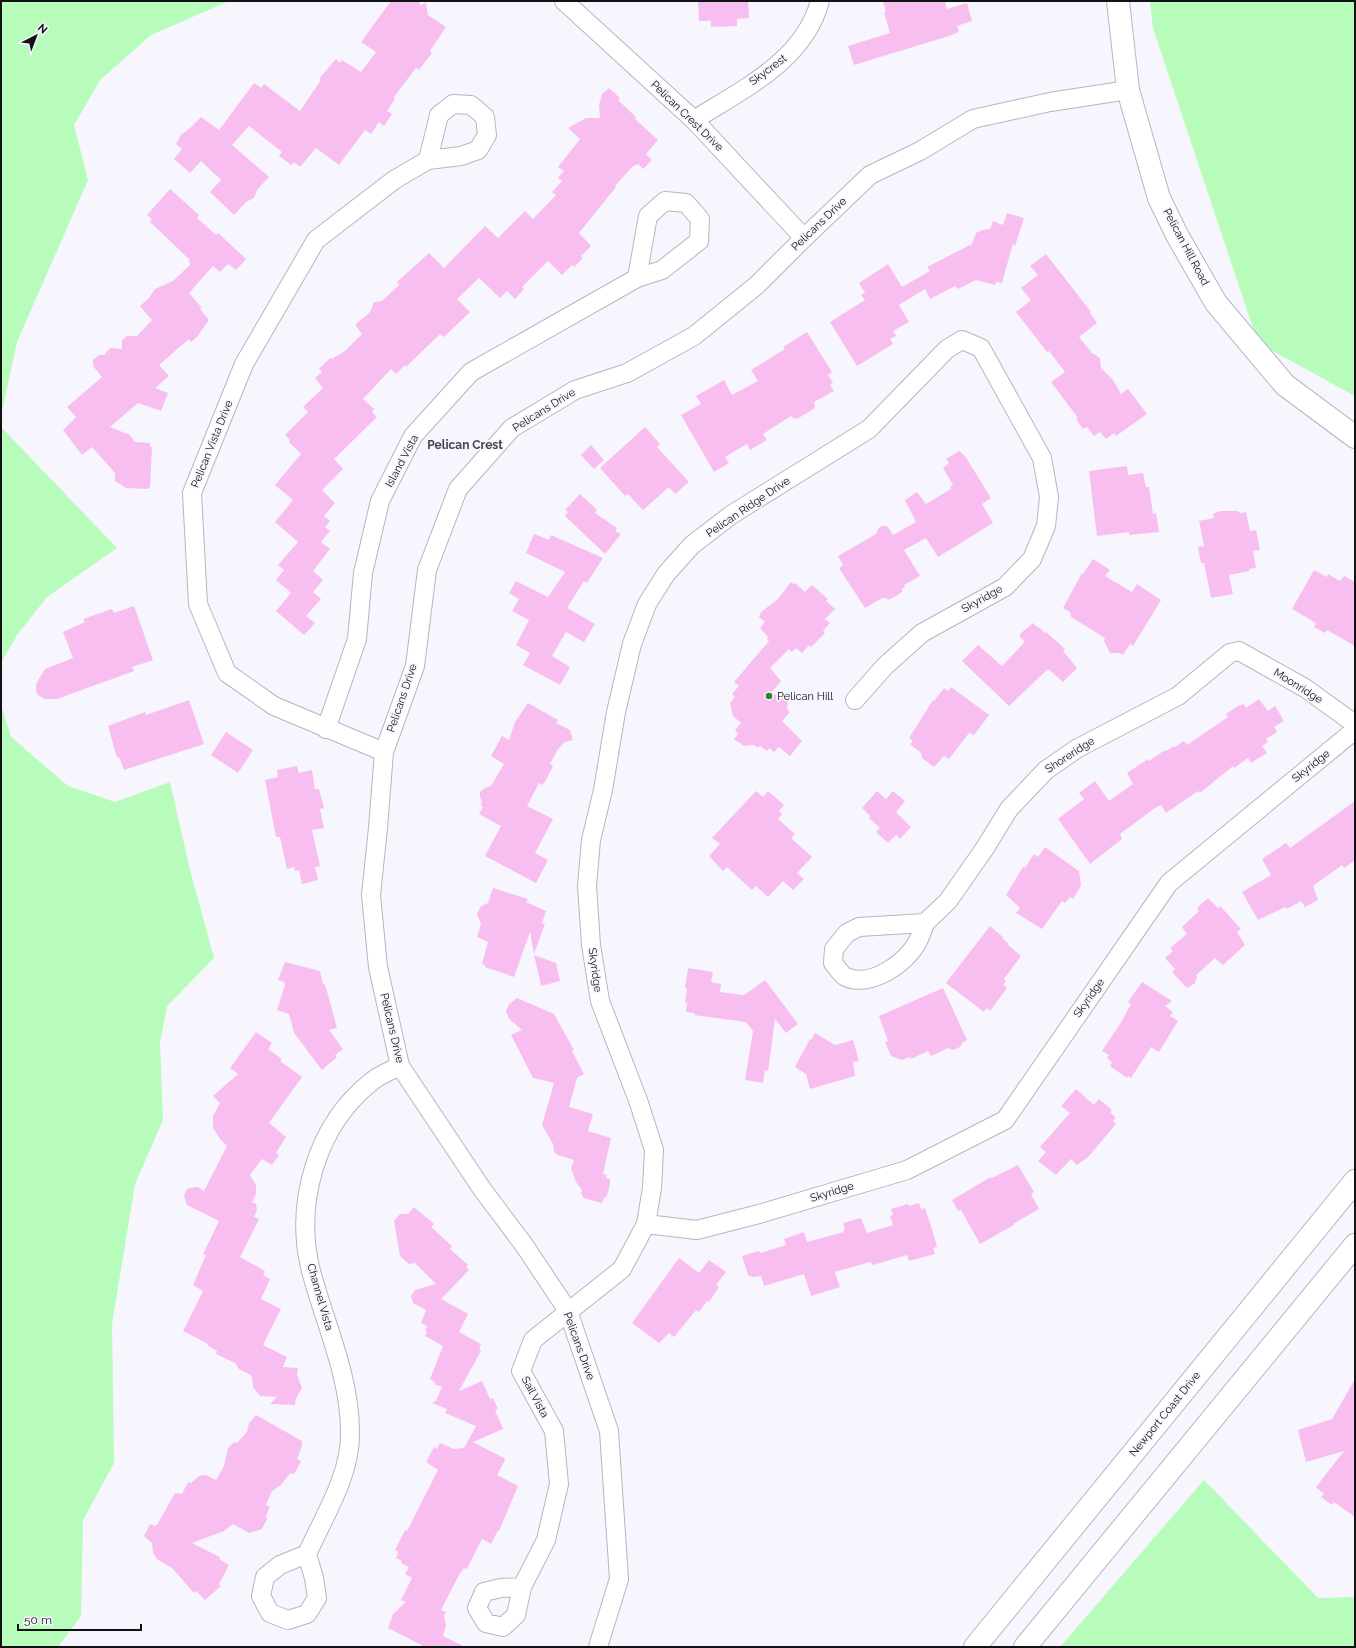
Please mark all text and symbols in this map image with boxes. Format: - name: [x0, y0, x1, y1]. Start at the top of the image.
- north arrow: [16, 16, 56, 56]
- text: N: [35, 21, 50, 37]
- street label: Skycrest: [747, 52, 790, 88]
- street label: Pelican Crest Drive: [648, 78, 726, 154]
- street label: Pelicans Drive: [789, 194, 850, 253]
- street label: Pelican Hill Road: [1160, 206, 1212, 288]
- street label: Pelicans Drive: [510, 385, 578, 434]
- street label: Pelican Vista Drive: [188, 398, 236, 490]
- street label: Island Vista: [383, 433, 421, 489]
- district label: Pelican Crest: [427, 438, 503, 452]
- street label: Pelican Ridge Drive: [704, 474, 793, 540]
- street label: Skyridge: [959, 582, 1005, 616]
- street label: Pelicans Drive: [384, 662, 420, 734]
- street label: Moonridge: [1271, 666, 1325, 706]
- place label: Pelican Hill: [777, 690, 833, 703]
- marker: Pelican Hill: [764, 691, 774, 701]
- street label: Shoreridge: [1043, 734, 1098, 776]
- street label: Skyridge: [1289, 747, 1333, 785]
- street label: Skyridge: [585, 947, 605, 994]
- street label: Skyridge: [1071, 975, 1107, 1020]
- street label: Pelicans Drive: [378, 992, 406, 1065]
- street label: Skyridge: [809, 1179, 856, 1205]
- street label: Channel Vista: [304, 1262, 336, 1332]
- street label: Pelicans Drive: [561, 1310, 598, 1382]
- street label: Newport Coast Drive: [1127, 1369, 1204, 1459]
- street label: Sail Vista: [519, 1374, 551, 1420]
- scale bar: [18, 1606, 141, 1632]
- text: 50 m: [24, 1613, 52, 1627]

